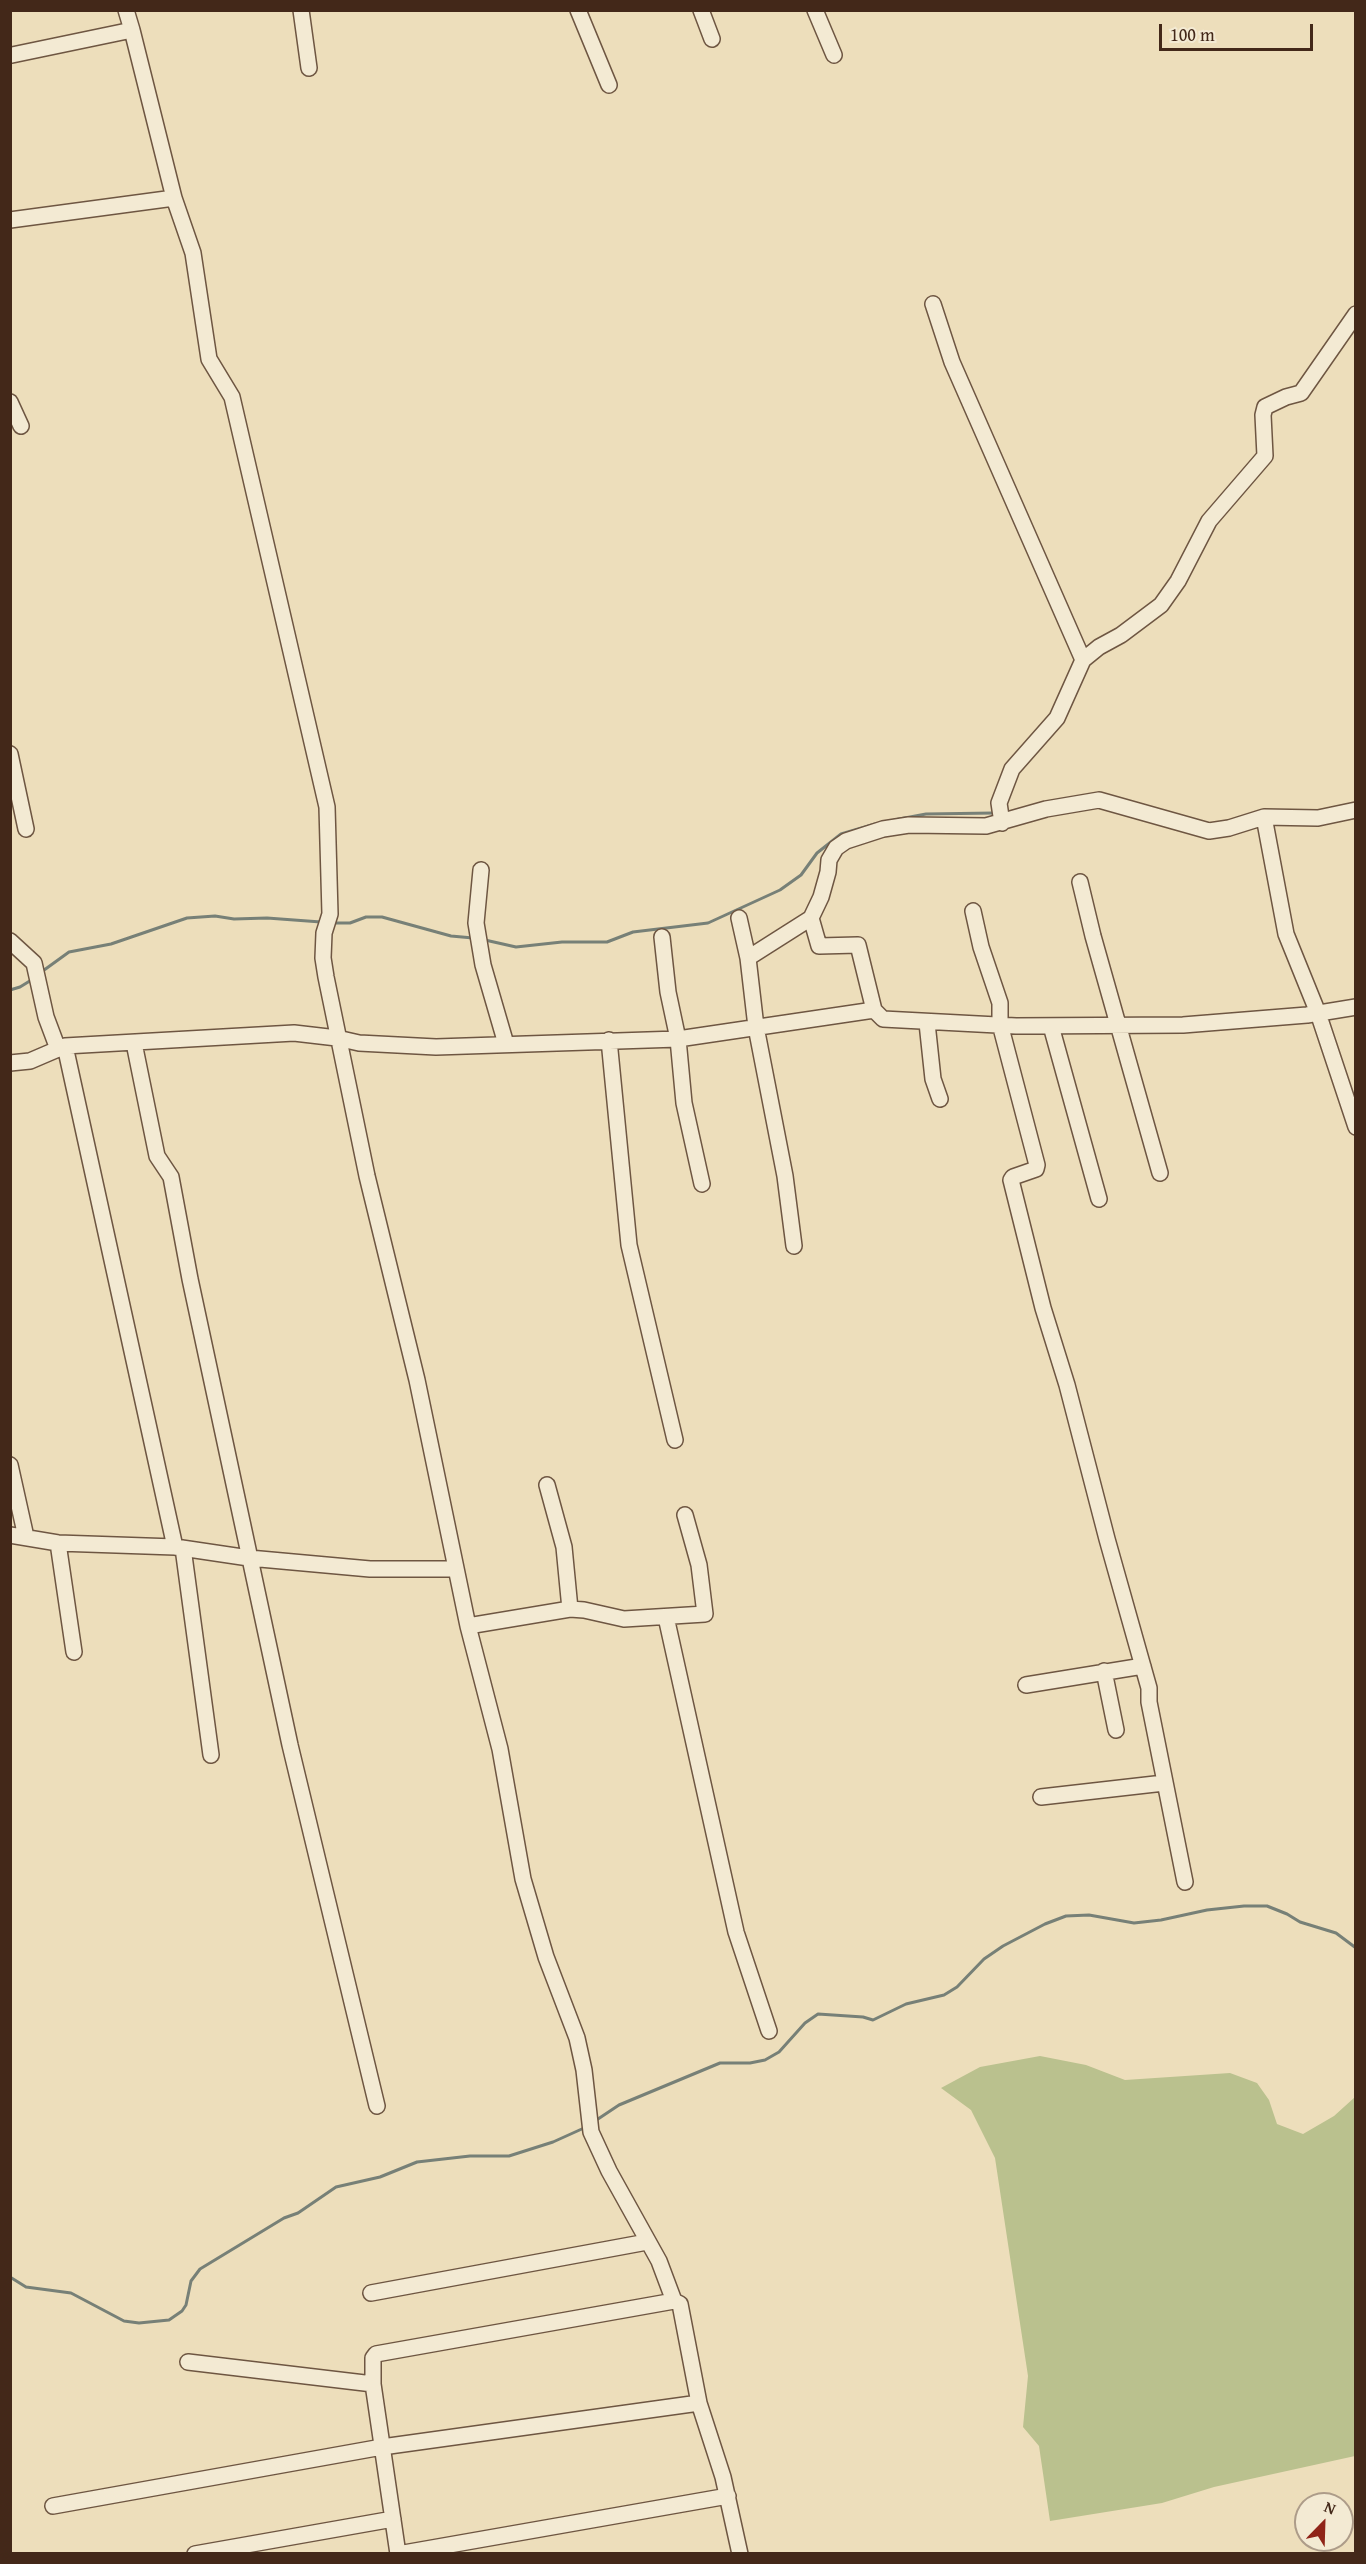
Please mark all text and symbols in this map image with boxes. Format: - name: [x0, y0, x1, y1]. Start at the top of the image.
- scale bar: [1162, 12, 1316, 50]
- text: 100 m: [1170, 21, 1215, 48]
- north arrow: [1294, 2492, 1354, 2552]
- text: N: [1321, 2494, 1340, 2520]

